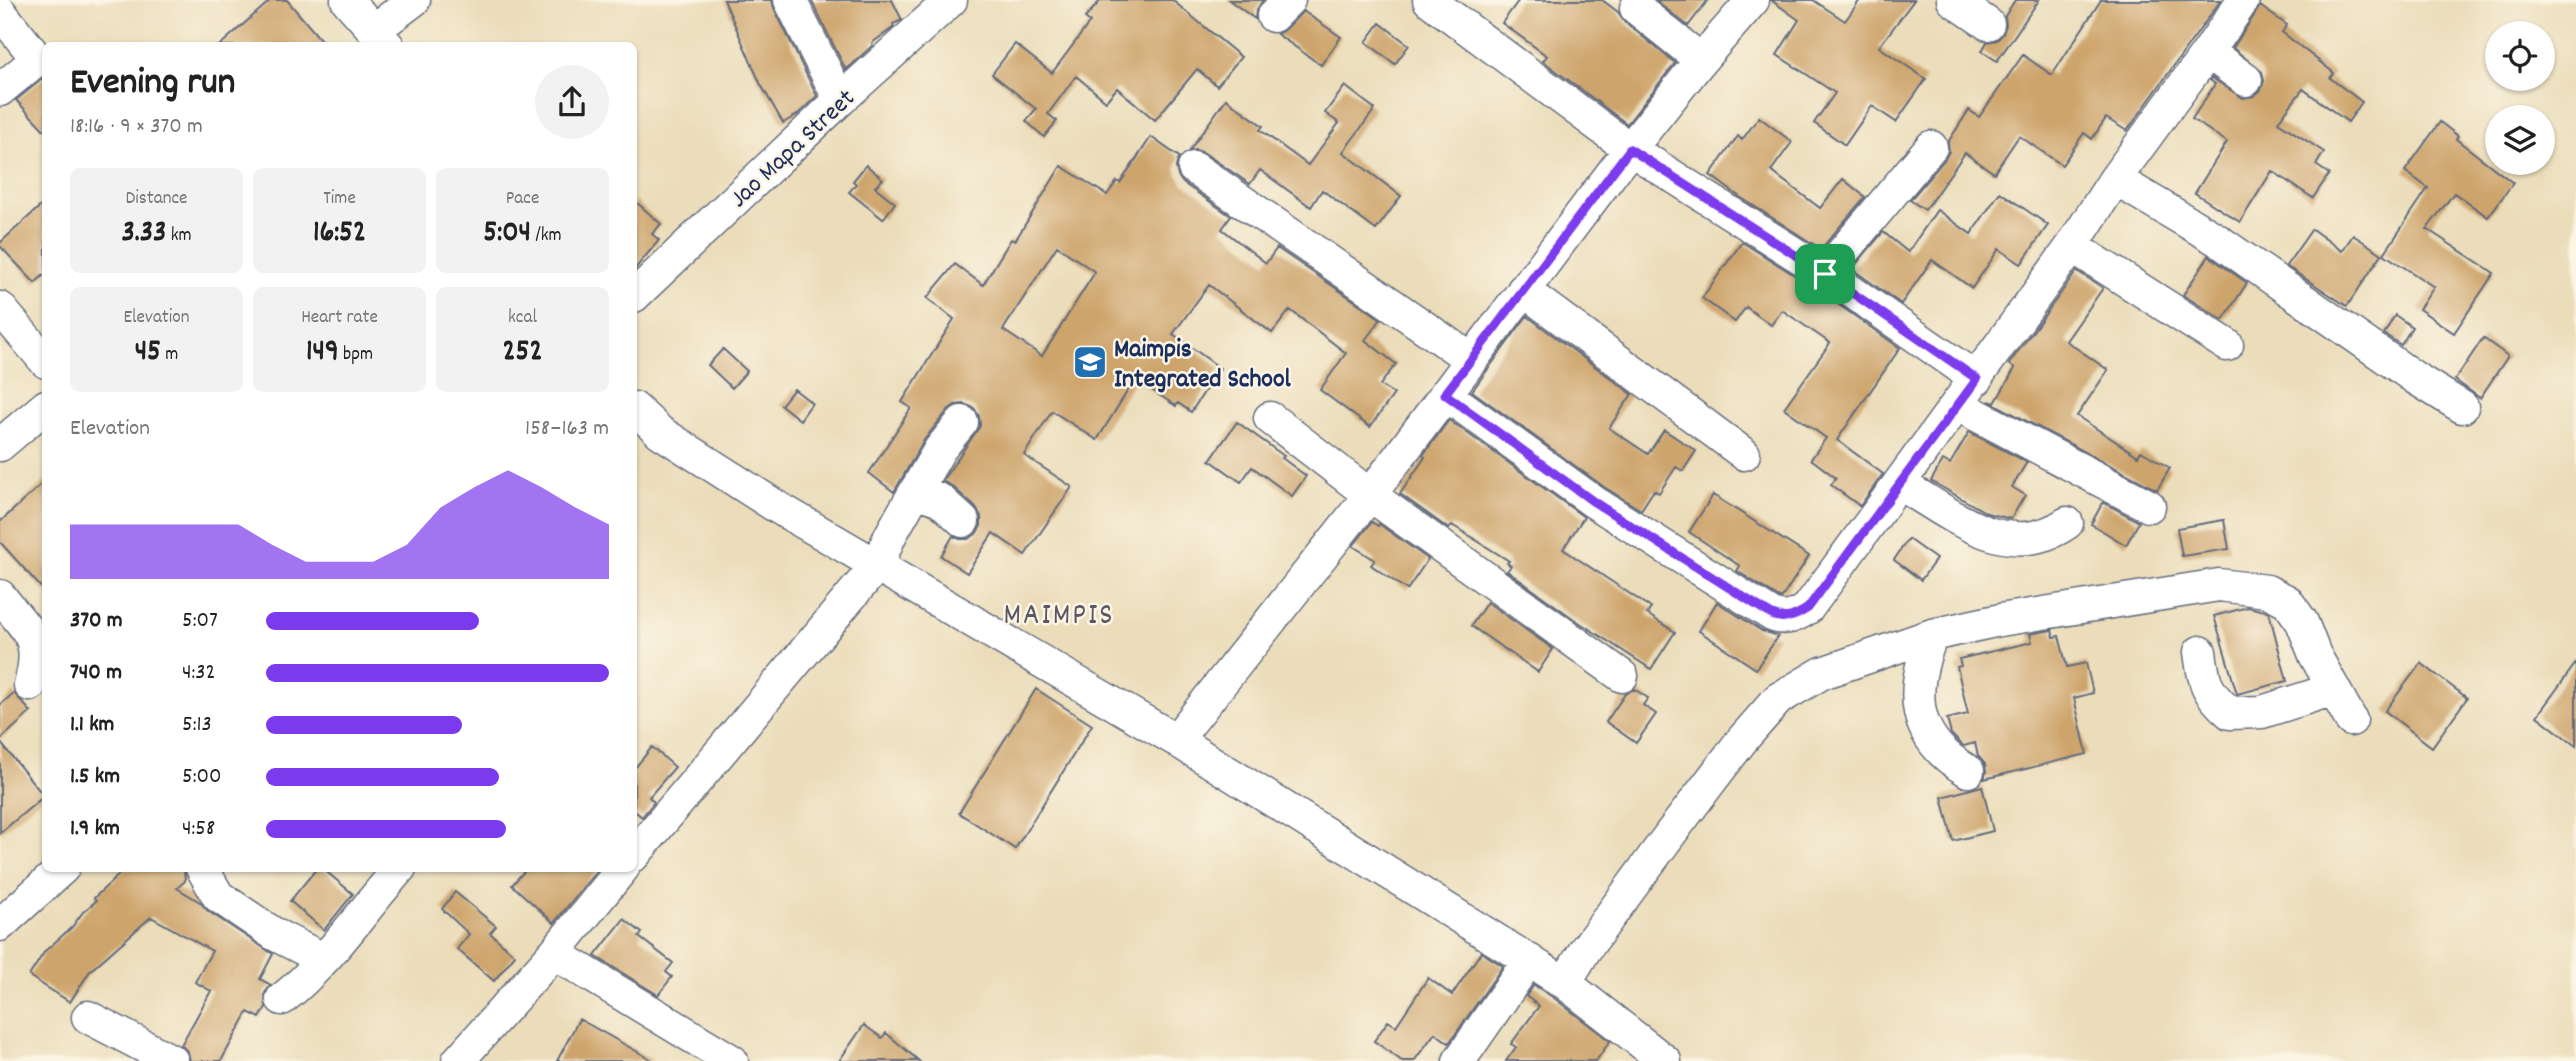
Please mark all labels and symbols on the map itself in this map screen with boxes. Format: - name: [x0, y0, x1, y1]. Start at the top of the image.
- street label: Jao Mapa Street: [722, 81, 865, 218]
- pin: [1795, 244, 1855, 304]
- place label: Maimpis Integrated School: [1114, 332, 1291, 399]
- school or university icon: Maimpis Integrated School: [1071, 343, 1109, 381]
- district label: MAIMPIS: [1004, 596, 1115, 639]

